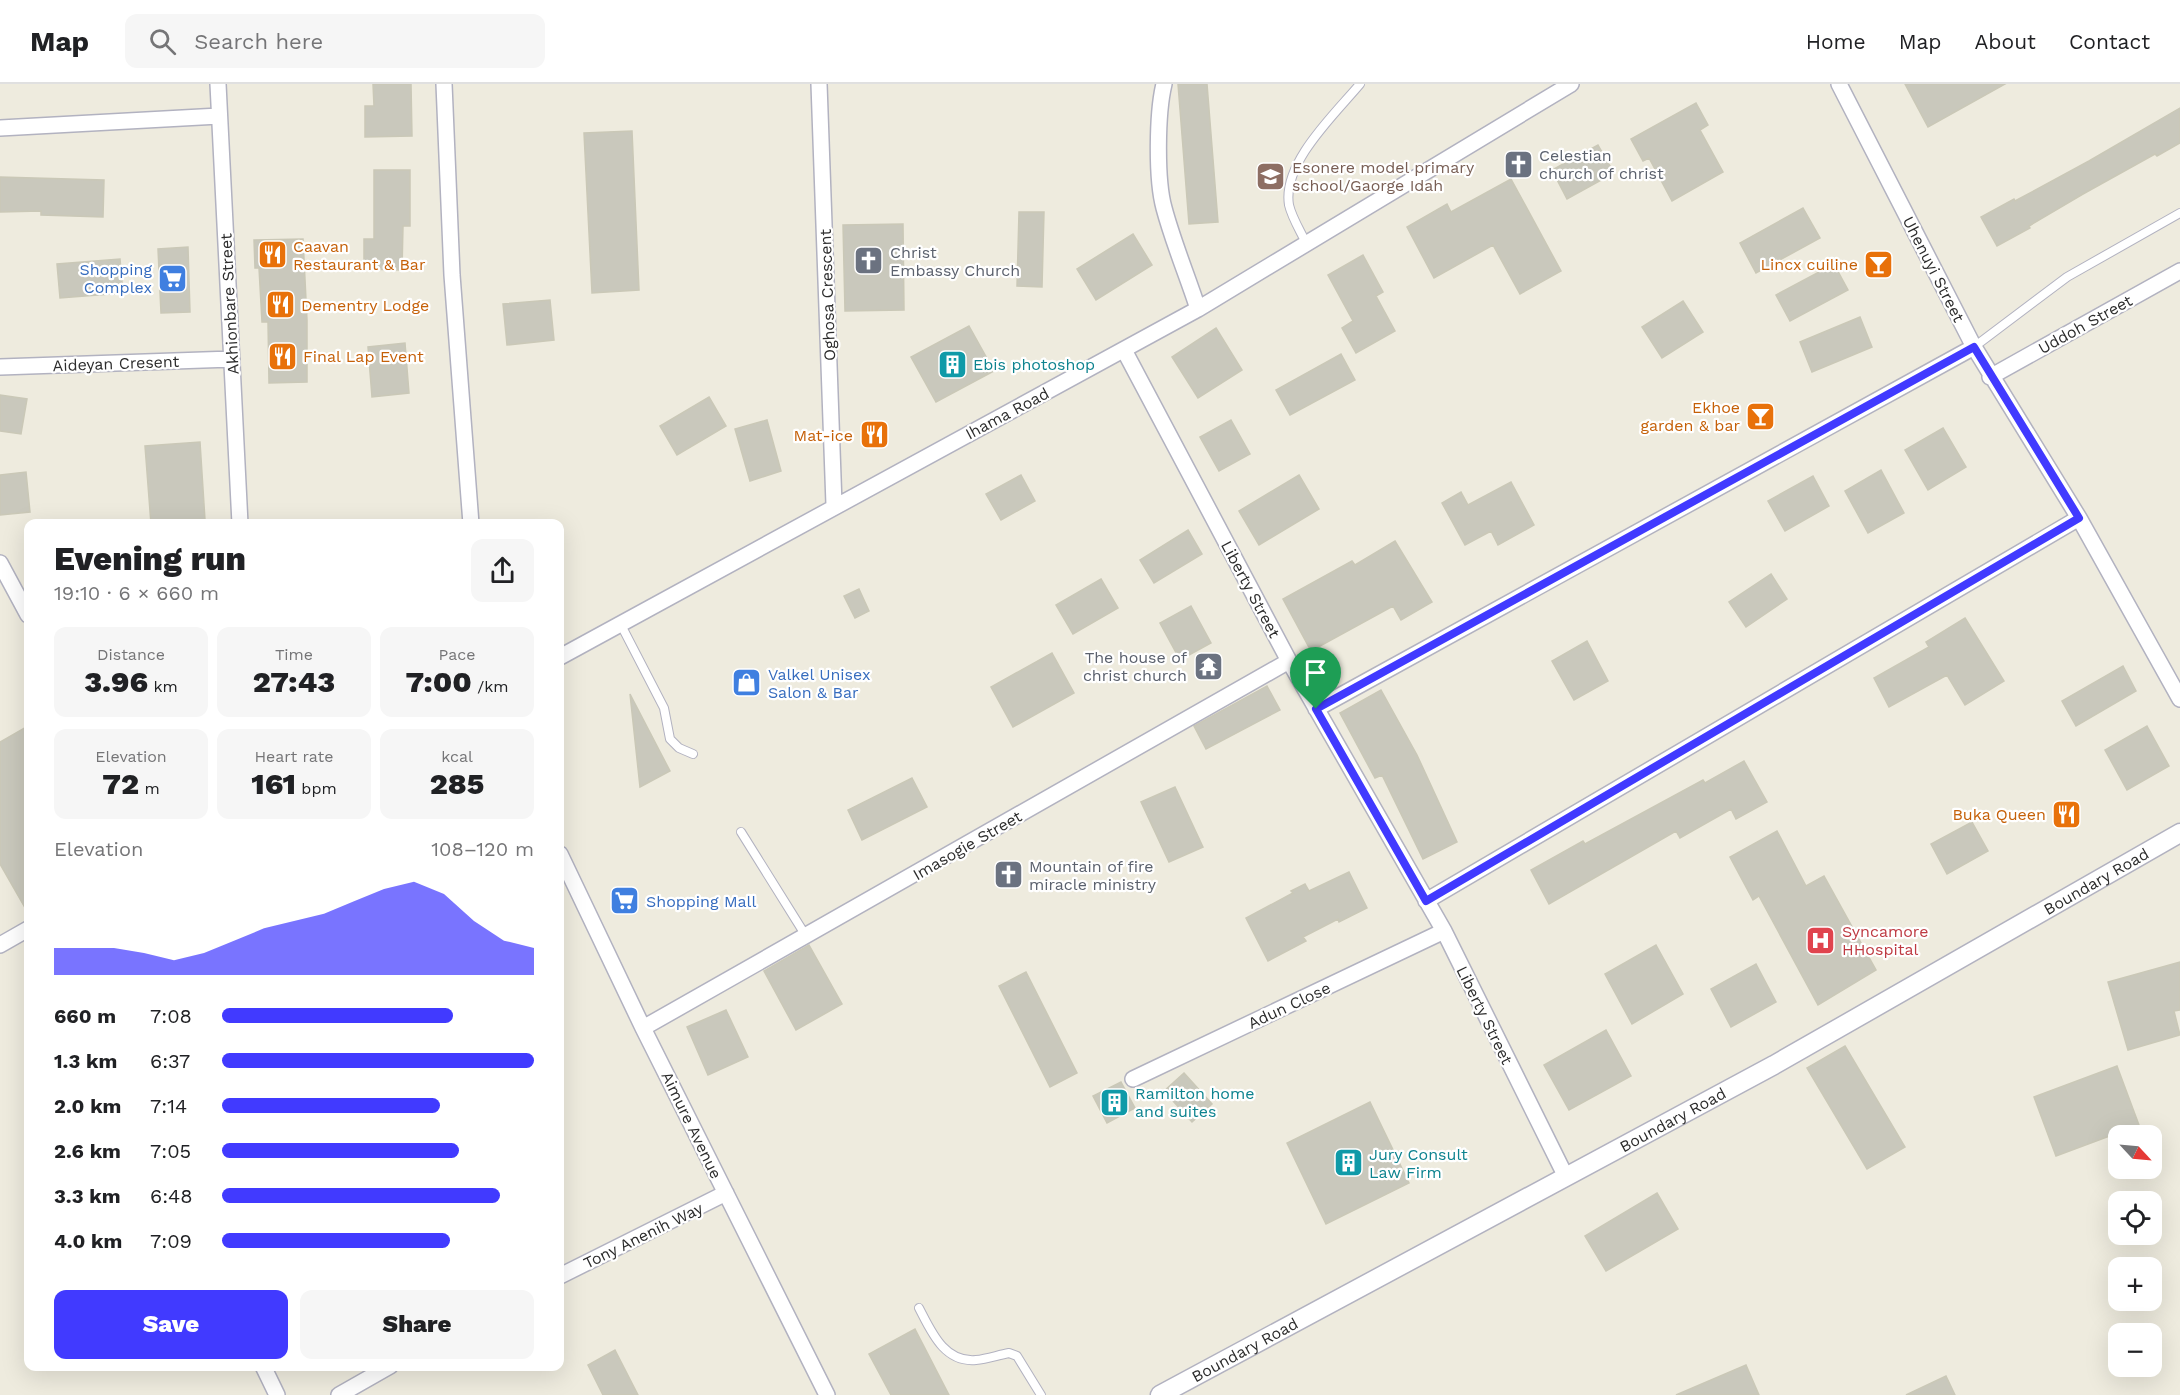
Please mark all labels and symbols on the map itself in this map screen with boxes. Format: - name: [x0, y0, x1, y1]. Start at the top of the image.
- place label: Celestian church of christ: [1539, 146, 1664, 183]
- church icon: Celestian church of christ: [1502, 148, 1534, 180]
- place label: Esonere model primary school/Gaorge Idah: [1292, 158, 1475, 195]
- school or university icon: Esonere model primary school/Gaorge Idah: [1255, 160, 1287, 192]
- street label: Uhenuyi Street: [1899, 213, 1969, 326]
- street label: Oghosa Crescent: [816, 228, 839, 361]
- street label: Akhionbare Street: [216, 233, 243, 375]
- place label: Caavan Restaurant & Bar: [293, 237, 426, 274]
- restaurant icon: Caavan Restaurant & Bar: [256, 239, 288, 271]
- place label: Christ Embassy Church: [890, 243, 1020, 280]
- church icon: Christ Embassy Church: [853, 245, 885, 277]
- bar icon: Lincx cuiline: [1863, 248, 1895, 280]
- place label: Lincx cuiline: [1760, 255, 1858, 274]
- place label: Shopping Complex: [80, 260, 152, 297]
- supermarket icon: Shopping Complex: [157, 262, 189, 294]
- restaurant icon: Dementry Lodge: [264, 289, 296, 321]
- street label: Uddoh Street: [2035, 291, 2136, 358]
- place label: Dementry Lodge: [301, 296, 429, 315]
- restaurant icon: Final Lap Event: [266, 340, 298, 372]
- place label: Final Lap Event: [303, 347, 424, 366]
- building icon: Ebis photoshop: [936, 348, 968, 380]
- street label: Aideyan Cresent: [52, 352, 180, 375]
- place label: Ebis photoshop: [973, 355, 1095, 374]
- street label: Ihama Road: [962, 383, 1052, 443]
- place label: Ekhoe garden & bar: [1640, 398, 1740, 435]
- bar icon: Ekhoe garden & bar: [1745, 400, 1777, 432]
- restaurant icon: Mat-ice: [858, 419, 890, 451]
- place label: Mat-ice: [794, 426, 853, 445]
- street label: Liberty Street: [1217, 537, 1284, 641]
- pin: [1290, 647, 1341, 709]
- place label: The house of christ church: [1083, 648, 1188, 685]
- temple icon: The house of christ church: [1192, 650, 1224, 682]
- place label: Valkel Unisex Salon & Bar: [768, 665, 870, 702]
- shop icon: Valkel Unisex Salon & Bar: [731, 667, 763, 699]
- restaurant icon: Buka Queen: [2051, 798, 2083, 830]
- place label: Buka Queen: [1952, 805, 2046, 824]
- street label: Imasogie Street: [909, 806, 1025, 884]
- street label: Boundary Road: [2040, 844, 2152, 919]
- place label: Mountain of fire miracle ministry: [1029, 857, 1157, 894]
- church icon: Mountain of fire miracle ministry: [992, 859, 1024, 891]
- supermarket icon: Shopping Mall: [609, 885, 641, 917]
- place label: Shopping Mall: [646, 892, 756, 911]
- place label: Syncamore HHospital: [1842, 922, 1928, 959]
- hospital icon: Syncamore HHospital: [1805, 924, 1837, 956]
- street label: Liberty Street: [1452, 963, 1517, 1068]
- street label: Adun Close: [1245, 978, 1333, 1033]
- street label: Aimure Avenue: [657, 1069, 726, 1182]
- place label: Ramilton home and suites: [1135, 1084, 1254, 1121]
- street label: Boundary Road: [1616, 1084, 1729, 1156]
- building icon: Ramilton home and suites: [1098, 1086, 1130, 1118]
- north arrow: [2108, 1125, 2162, 1179]
- place label: Jury Consult Law Firm: [1369, 1145, 1468, 1182]
- building icon: Jury Consult Law Firm: [1332, 1147, 1364, 1179]
- street label: Tony Anenih Way: [581, 1198, 707, 1273]
- street label: Boundary Road: [1188, 1314, 1301, 1386]

